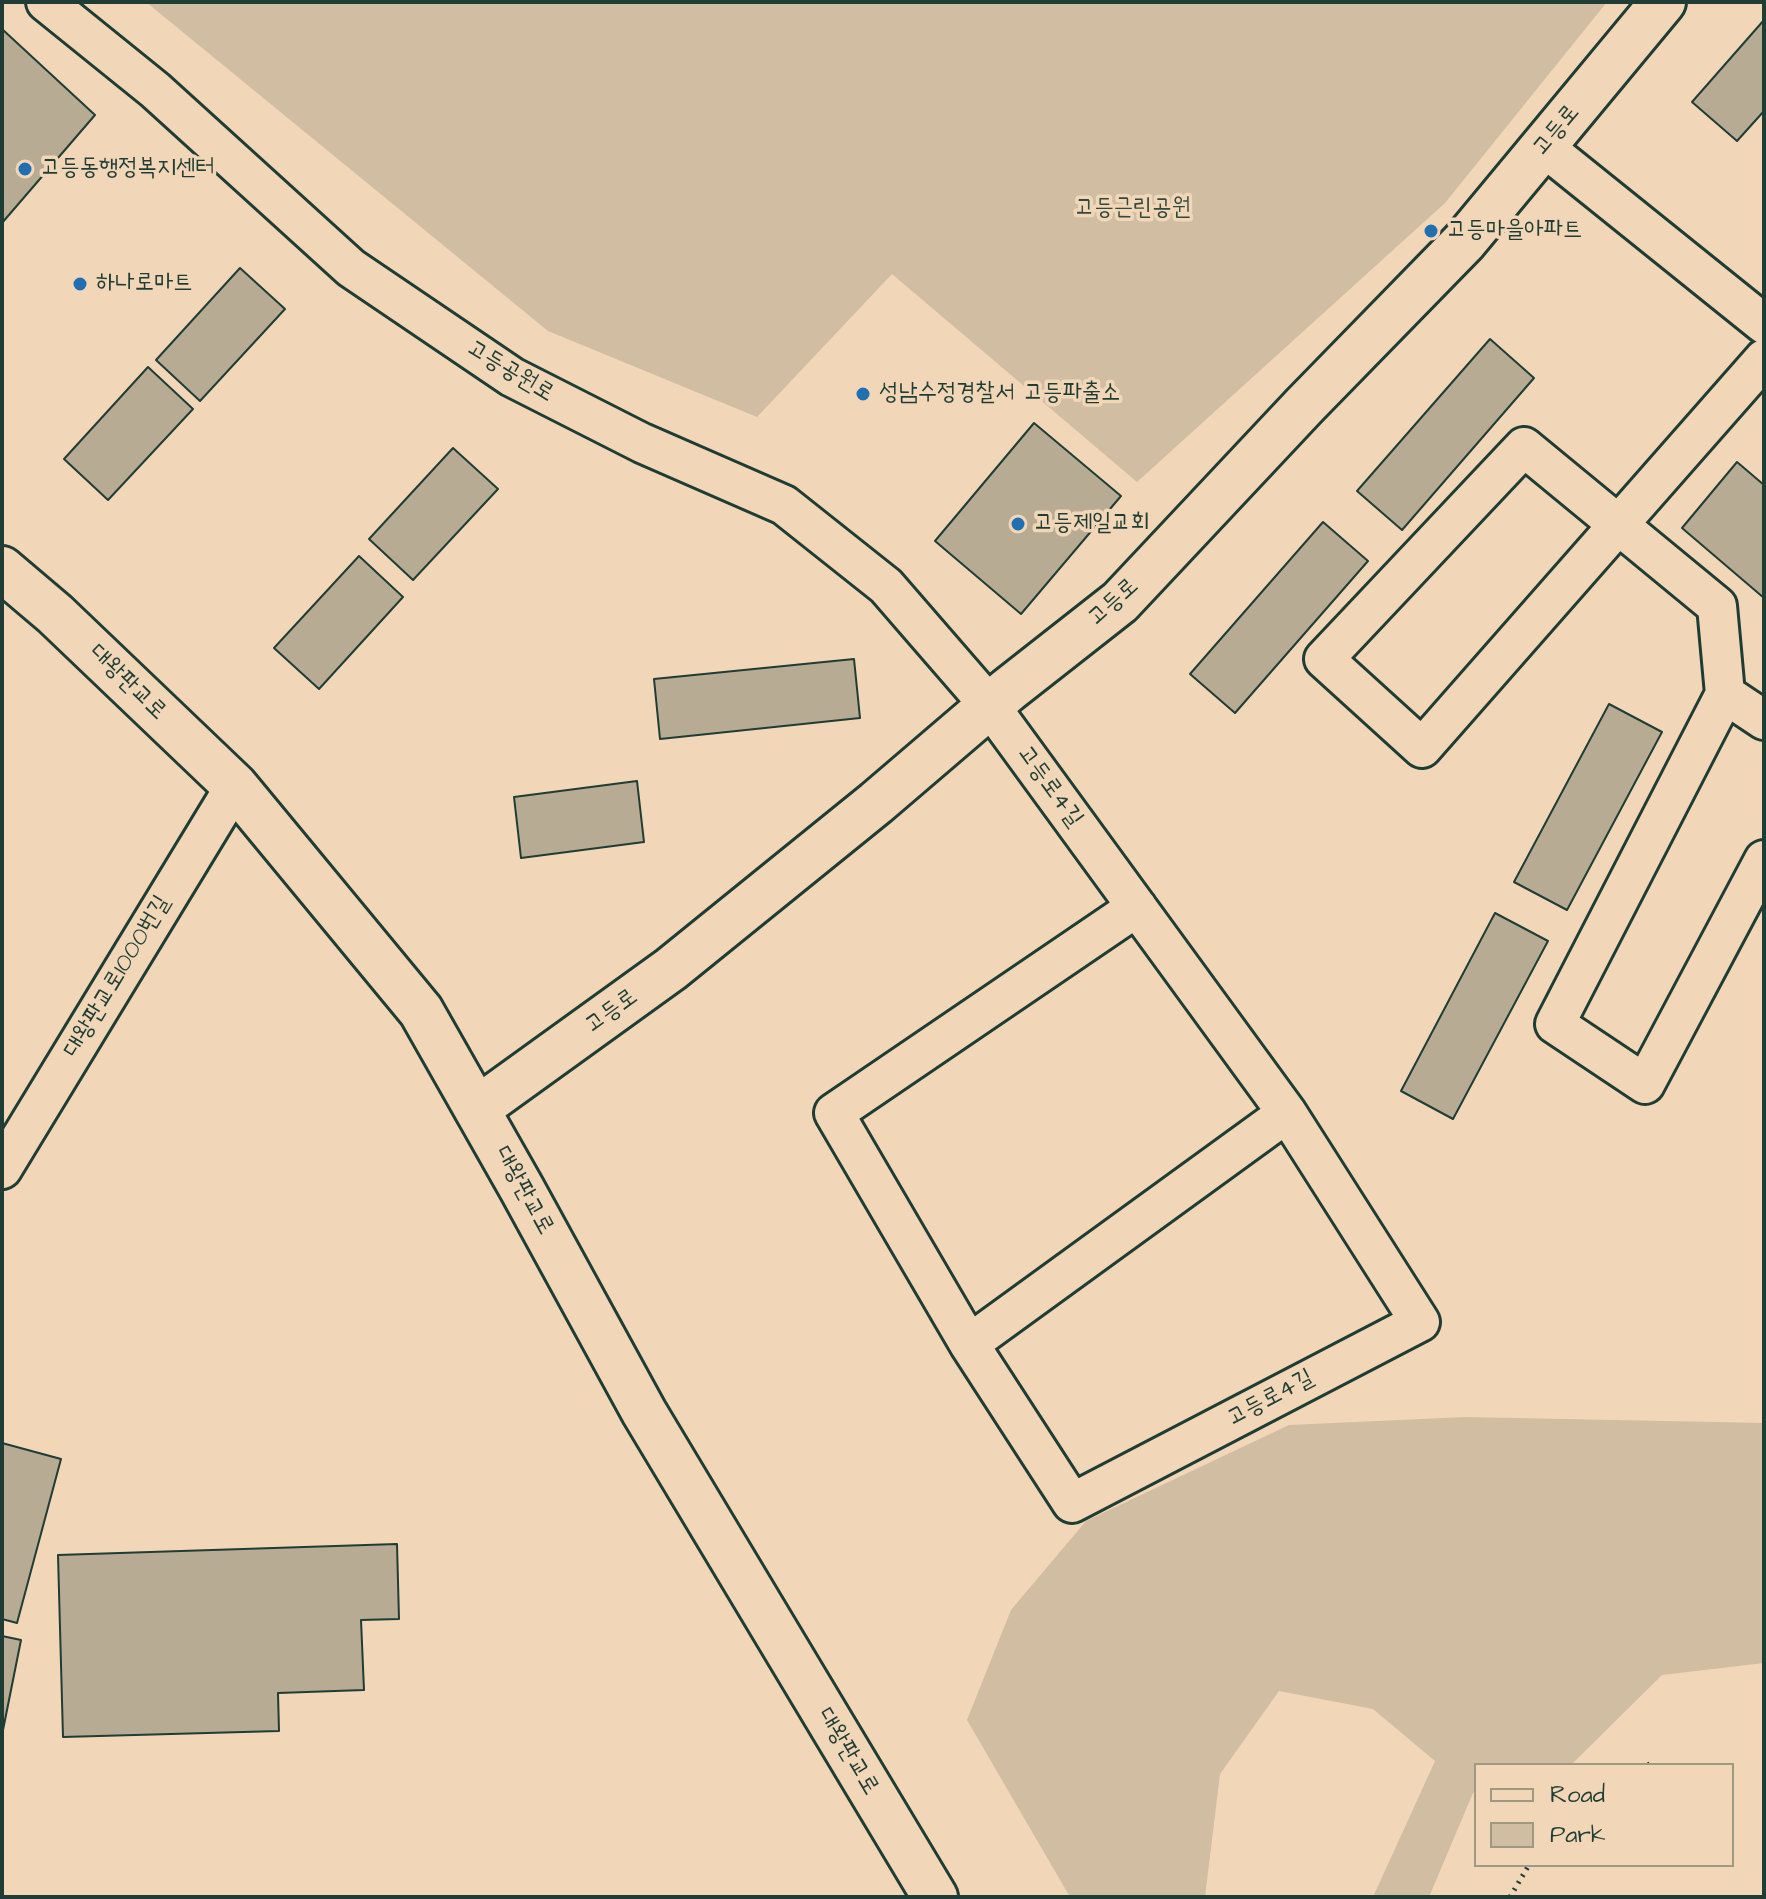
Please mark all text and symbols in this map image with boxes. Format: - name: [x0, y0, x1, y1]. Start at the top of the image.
- street label: 고등로: [1527, 100, 1587, 162]
- place label: 고등동행정복지센터: [41, 155, 215, 183]
- marker: 고등동행정복지센터: [16, 160, 34, 178]
- park label: 고등근린공원: [1075, 195, 1191, 223]
- place label: 고등마을아파트: [1447, 217, 1582, 245]
- marker: 고등마을아파트: [1422, 222, 1440, 240]
- place label: 하나로마트: [96, 270, 193, 298]
- marker: 하나로마트: [71, 275, 89, 293]
- street label: 고등공원로: [461, 335, 559, 409]
- place label: 성남수정경찰서 고등파출소: [879, 380, 1120, 408]
- marker: 성남수정경찰서 고등파출소: [854, 385, 872, 403]
- place label: 고등제일교회: [1034, 510, 1150, 538]
- marker: 고등제일교회: [1009, 515, 1027, 533]
- street label: 고등로: [1083, 573, 1145, 633]
- street label: 대왕판교로: [82, 639, 172, 727]
- street label: 고등로4길: [1010, 741, 1088, 833]
- street label: 대왕판교로1000번길: [58, 891, 178, 1063]
- street label: 고등로: [580, 983, 644, 1041]
- street label: 대왕판교로: [487, 1142, 559, 1240]
- street label: 고등로4길: [1223, 1364, 1319, 1434]
- street label: 대왕판교로: [810, 1703, 884, 1801]
- legend: [1474, 1763, 1734, 1867]
- text: Road: [1550, 1778, 1605, 1812]
- text: Park: [1550, 1818, 1606, 1852]

